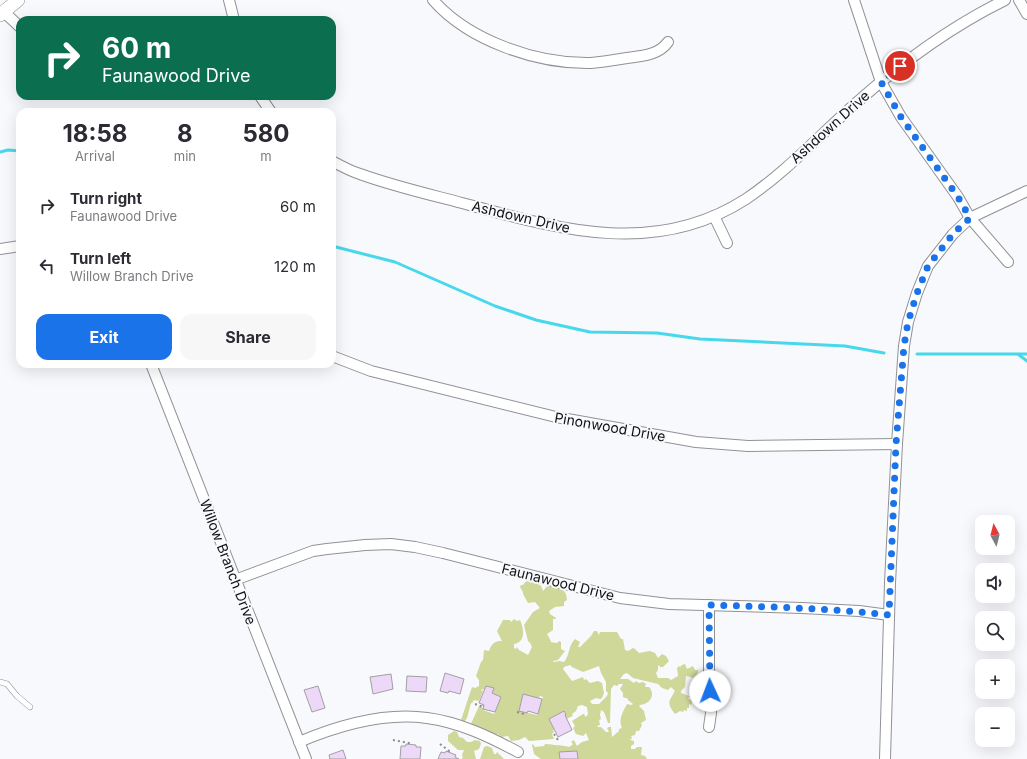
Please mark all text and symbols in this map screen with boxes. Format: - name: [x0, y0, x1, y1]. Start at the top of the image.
- text: 60 m: [102, 31, 171, 65]
- icon: right: [36, 32, 88, 84]
- pin: [883, 49, 917, 83]
- icon: arrive: [889, 55, 911, 77]
- text: Faunawood Drive: [102, 65, 250, 86]
- street label: Ashdown Drive: [787, 87, 873, 167]
- text: 18:58: [62, 119, 127, 148]
- text: 8: [177, 119, 193, 148]
- text: 580: [242, 119, 290, 148]
- text: Arrival: [75, 148, 115, 164]
- text: min: [174, 148, 196, 164]
- text: m: [260, 148, 272, 164]
- text: Turn right: [70, 189, 142, 208]
- icon: right: [36, 195, 58, 217]
- text: 60 m: [280, 197, 316, 216]
- street label: Ashdown Drive: [470, 197, 572, 236]
- text: Faunawood Drive: [70, 208, 177, 224]
- text: Turn left: [70, 249, 131, 268]
- icon: left: [36, 255, 58, 277]
- text: 120 m: [274, 257, 316, 276]
- text: Willow Branch Drive: [70, 268, 194, 284]
- button: Exit: [36, 314, 172, 360]
- button: Share: [180, 314, 316, 360]
- street label: Pinonwood Drive: [553, 408, 667, 445]
- street label: Willow Branch Drive: [197, 497, 260, 627]
- north arrow: [975, 515, 1015, 555]
- map controls: [975, 515, 1015, 747]
- street label: Faunawood Drive: [500, 559, 616, 604]
- button: sound: [975, 563, 1015, 603]
- button: search: [975, 611, 1015, 651]
- button: +: [975, 659, 1015, 699]
- position arrow: [689, 670, 731, 712]
- button: −: [975, 707, 1015, 747]

